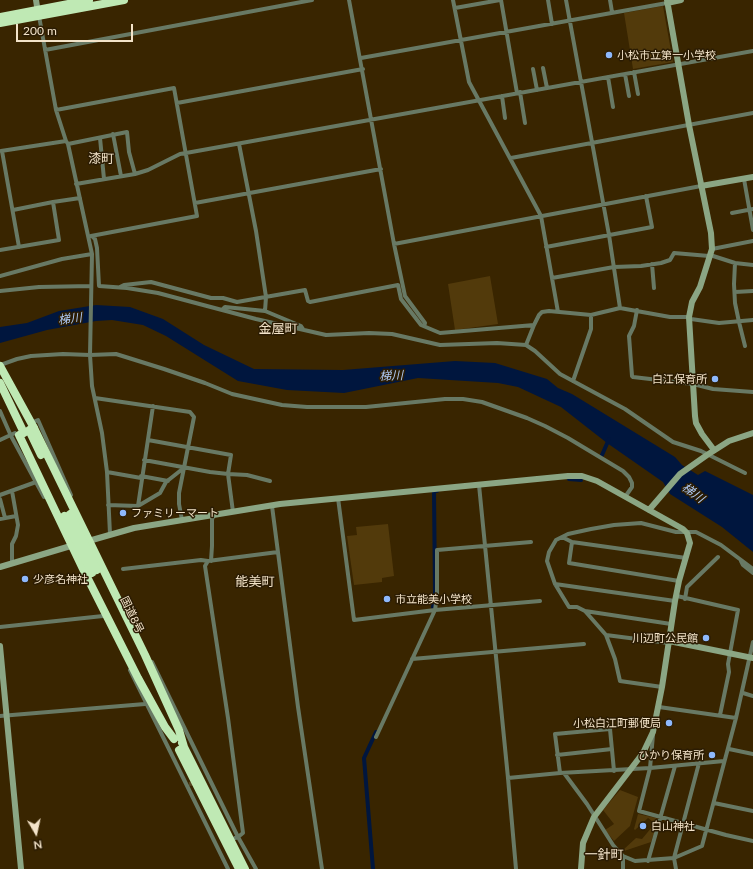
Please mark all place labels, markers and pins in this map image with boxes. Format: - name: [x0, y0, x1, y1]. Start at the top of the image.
- place label: 小松市立第一小学校: [617, 48, 716, 62]
- marker: 小松市立第一小学校: [604, 50, 614, 60]
- place label: 白江保育所: [652, 372, 707, 386]
- marker: 白江保育所: [710, 374, 720, 384]
- place label: ファミリーマート: [131, 506, 219, 520]
- marker: ファミリーマート: [118, 508, 128, 518]
- place label: 少彦名神社: [33, 572, 88, 586]
- marker: 少彦名神社: [20, 574, 30, 584]
- place label: 市立能美小学校: [395, 592, 472, 606]
- marker: 市立能美小学校: [382, 594, 392, 604]
- place label: 川辺町公民館: [632, 631, 698, 645]
- marker: 川辺町公民館: [701, 633, 711, 643]
- place label: 小松白江町郵便局: [573, 716, 661, 730]
- marker: 小松白江町郵便局: [664, 718, 674, 728]
- place label: ひかり保育所: [638, 748, 704, 762]
- marker: ひかり保育所: [707, 750, 717, 760]
- place label: 白山神社: [651, 819, 695, 833]
- marker: 白山神社: [638, 821, 648, 831]

